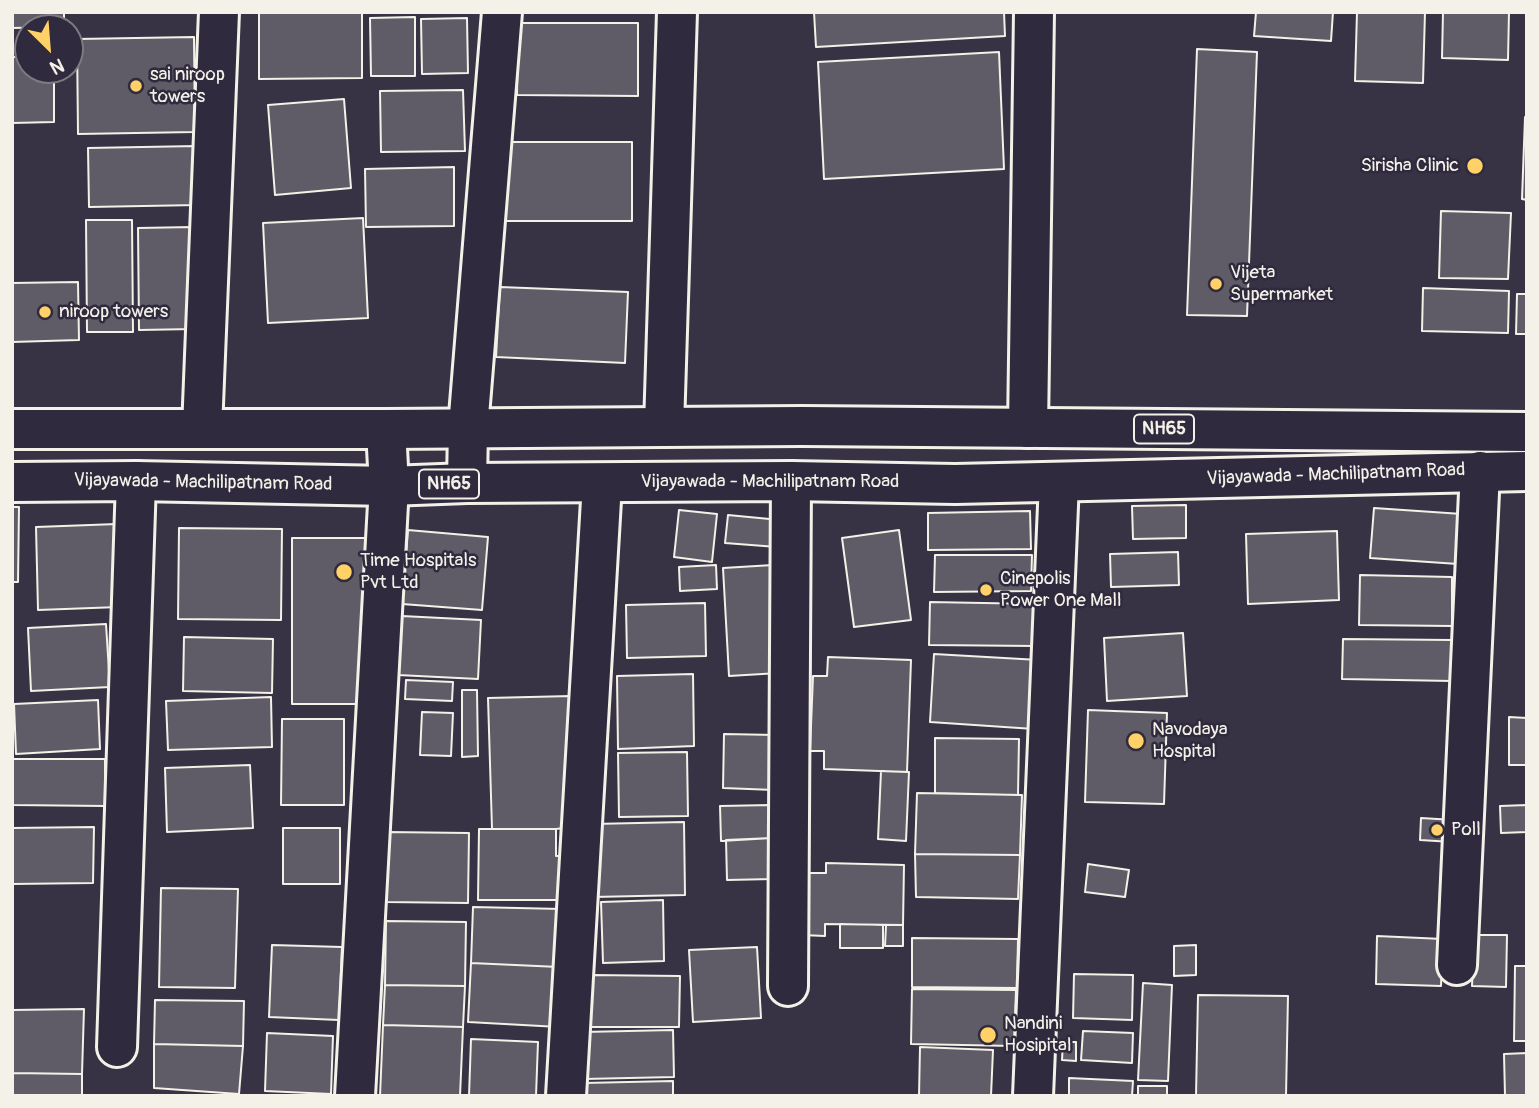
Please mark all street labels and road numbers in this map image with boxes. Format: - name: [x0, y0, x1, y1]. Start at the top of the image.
- road number: NH65: [1134, 414, 1194, 444]
- street label: Vijayawada - Machilipatnam Road: [1206, 459, 1466, 491]
- street label: Vijayawada - Machilipatnam Road: [73, 469, 333, 497]
- road number: NH65: [419, 470, 479, 498]
- street label: Vijayawada - Machilipatnam Road: [641, 471, 899, 493]

